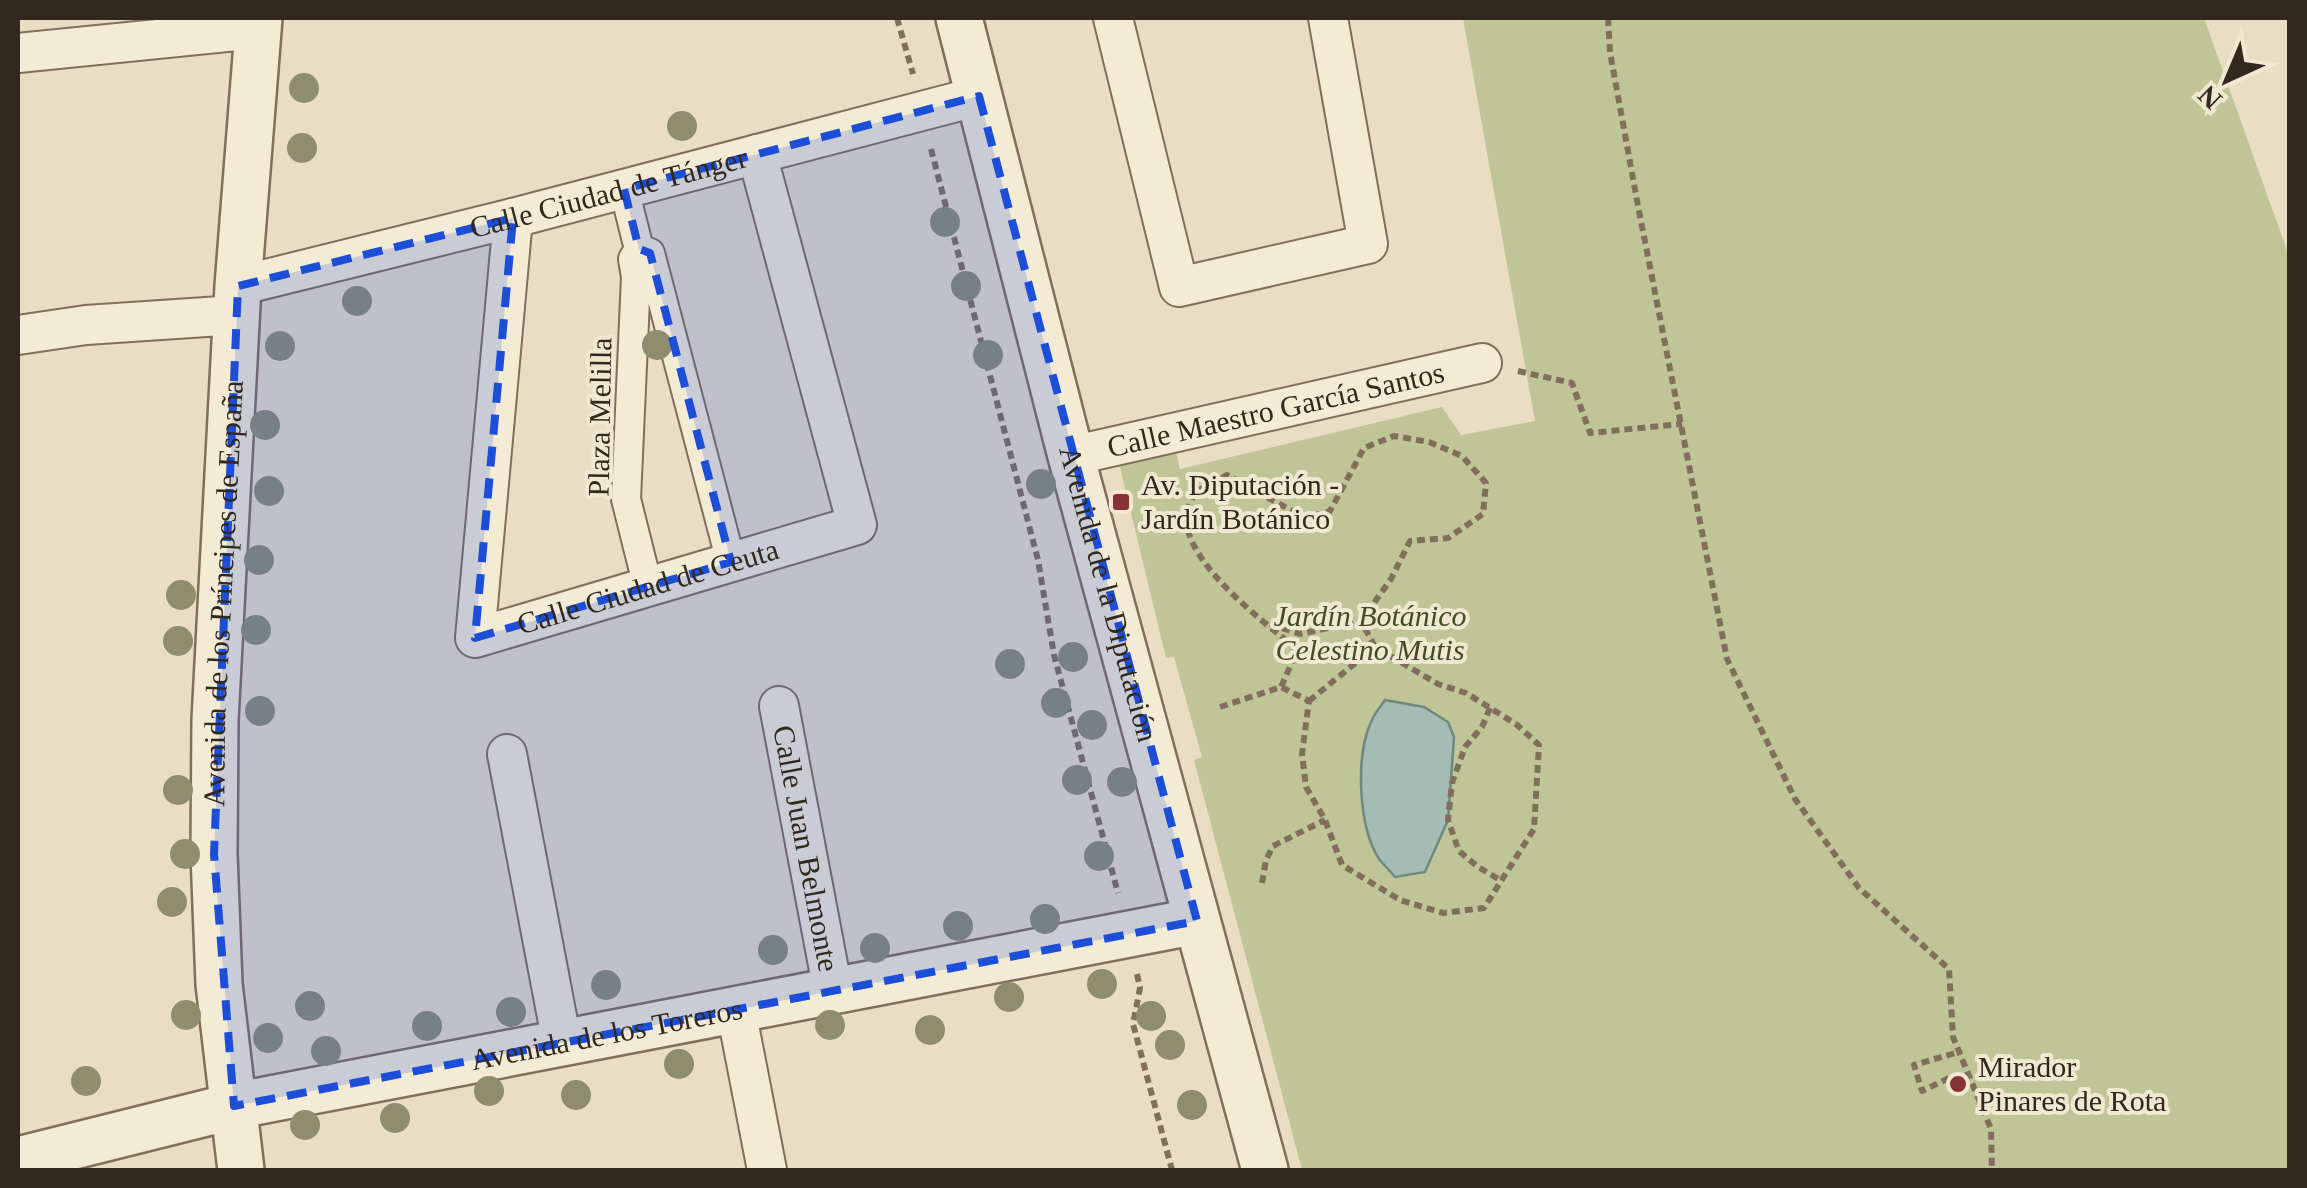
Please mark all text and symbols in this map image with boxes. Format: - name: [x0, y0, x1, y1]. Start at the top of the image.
- north arrow: [2177, 30, 2277, 130]
- text: N: [2192, 79, 2228, 116]
- street label: Calle Ciudad de Tánger: [466, 140, 751, 244]
- street label: Plaza Melilla: [582, 337, 617, 497]
- street label: Calle Maestro García Santos: [1104, 355, 1447, 463]
- street label: Avenida de los Príncipes de España: [197, 379, 249, 807]
- street label: Avenida de la Diputación: [1053, 442, 1165, 745]
- place label: Av. Diputación - Jardín Botánico: [1141, 468, 1339, 535]
- marker: Av. Diputación - Jardín Botánico: [1110, 491, 1132, 513]
- street label: Calle Ciudad de Ceuta: [513, 532, 782, 641]
- park label: Jardín Botánico Celestino Mutis: [1273, 599, 1467, 666]
- street label: Calle Juan Belmonte: [767, 722, 846, 974]
- street label: Avenida de los Toreros: [468, 992, 745, 1076]
- place label: Mirador Pinares de Rota: [1978, 1050, 2166, 1117]
- marker: Mirador Pinares de Rota: [1947, 1073, 1969, 1095]

